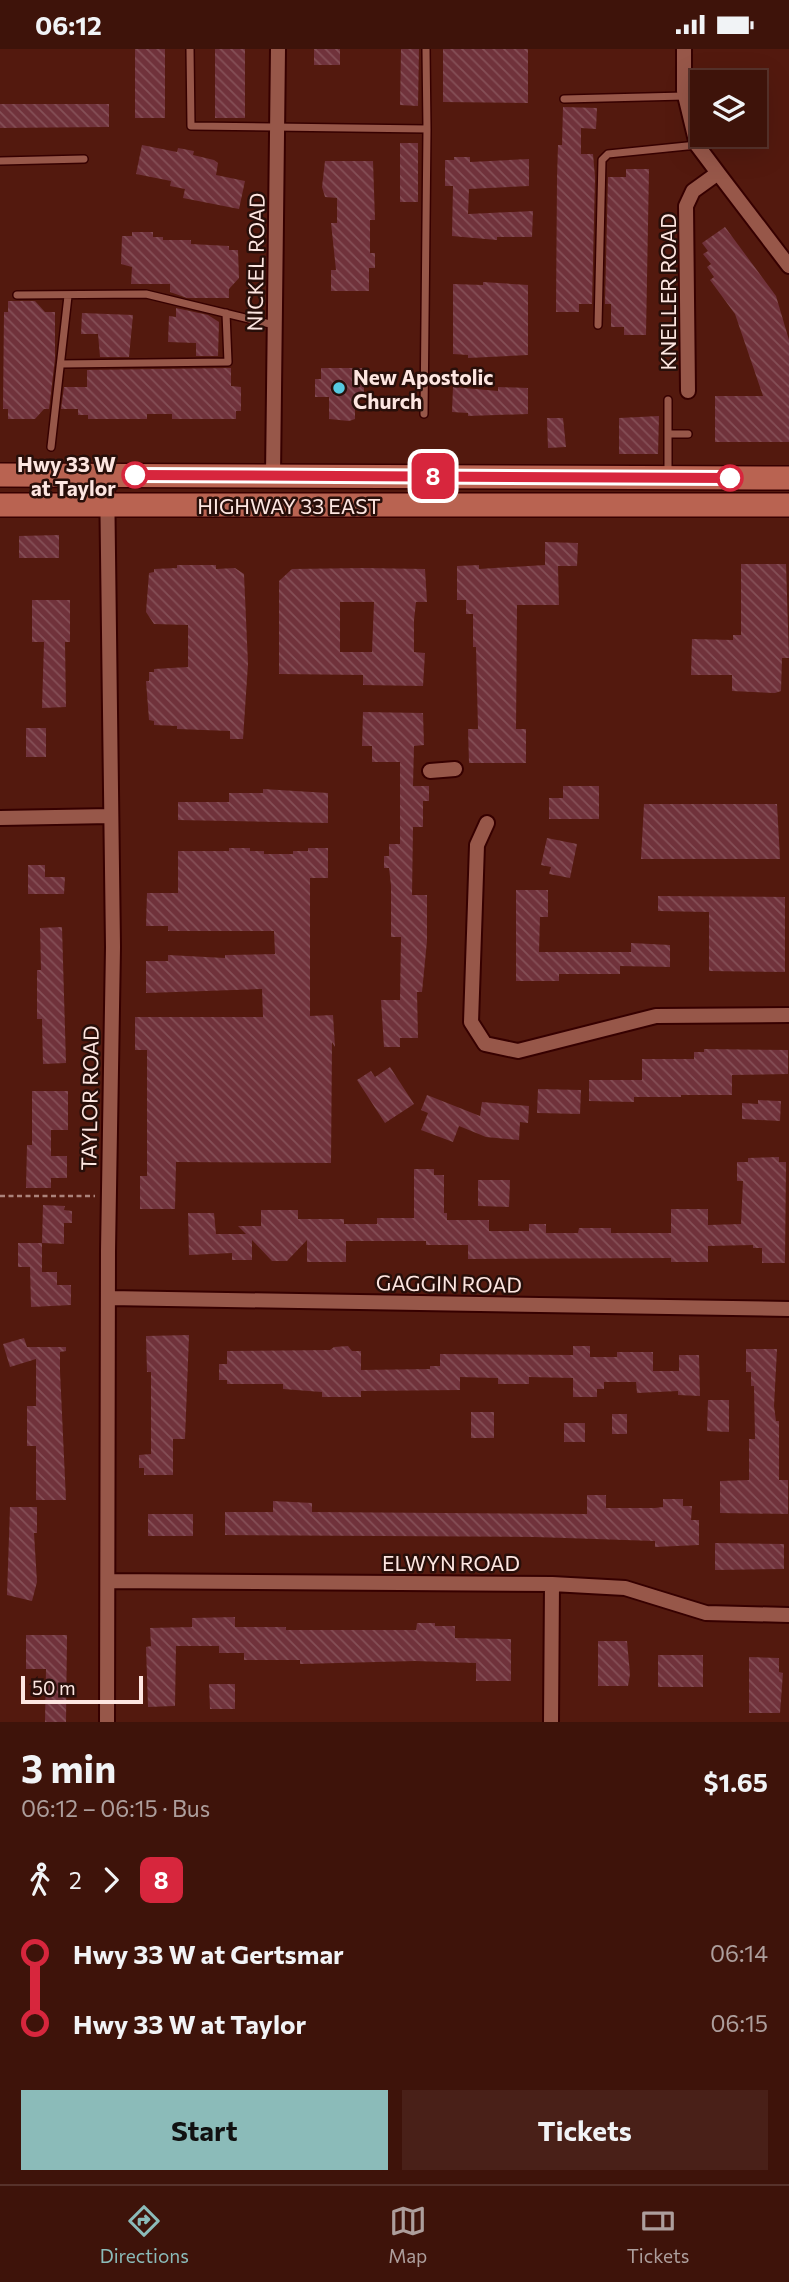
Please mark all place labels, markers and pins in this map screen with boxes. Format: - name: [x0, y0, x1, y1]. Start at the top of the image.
- place label: New Apostolic Church: [353, 364, 494, 413]
- marker: New Apostolic Church: [331, 380, 347, 396]
- place label: Hwy 33 W at Taylor: [17, 451, 116, 500]
- marker: Hwy 33 W at Taylor: [122, 462, 148, 488]
- unlabelled marker: [717, 465, 743, 491]

